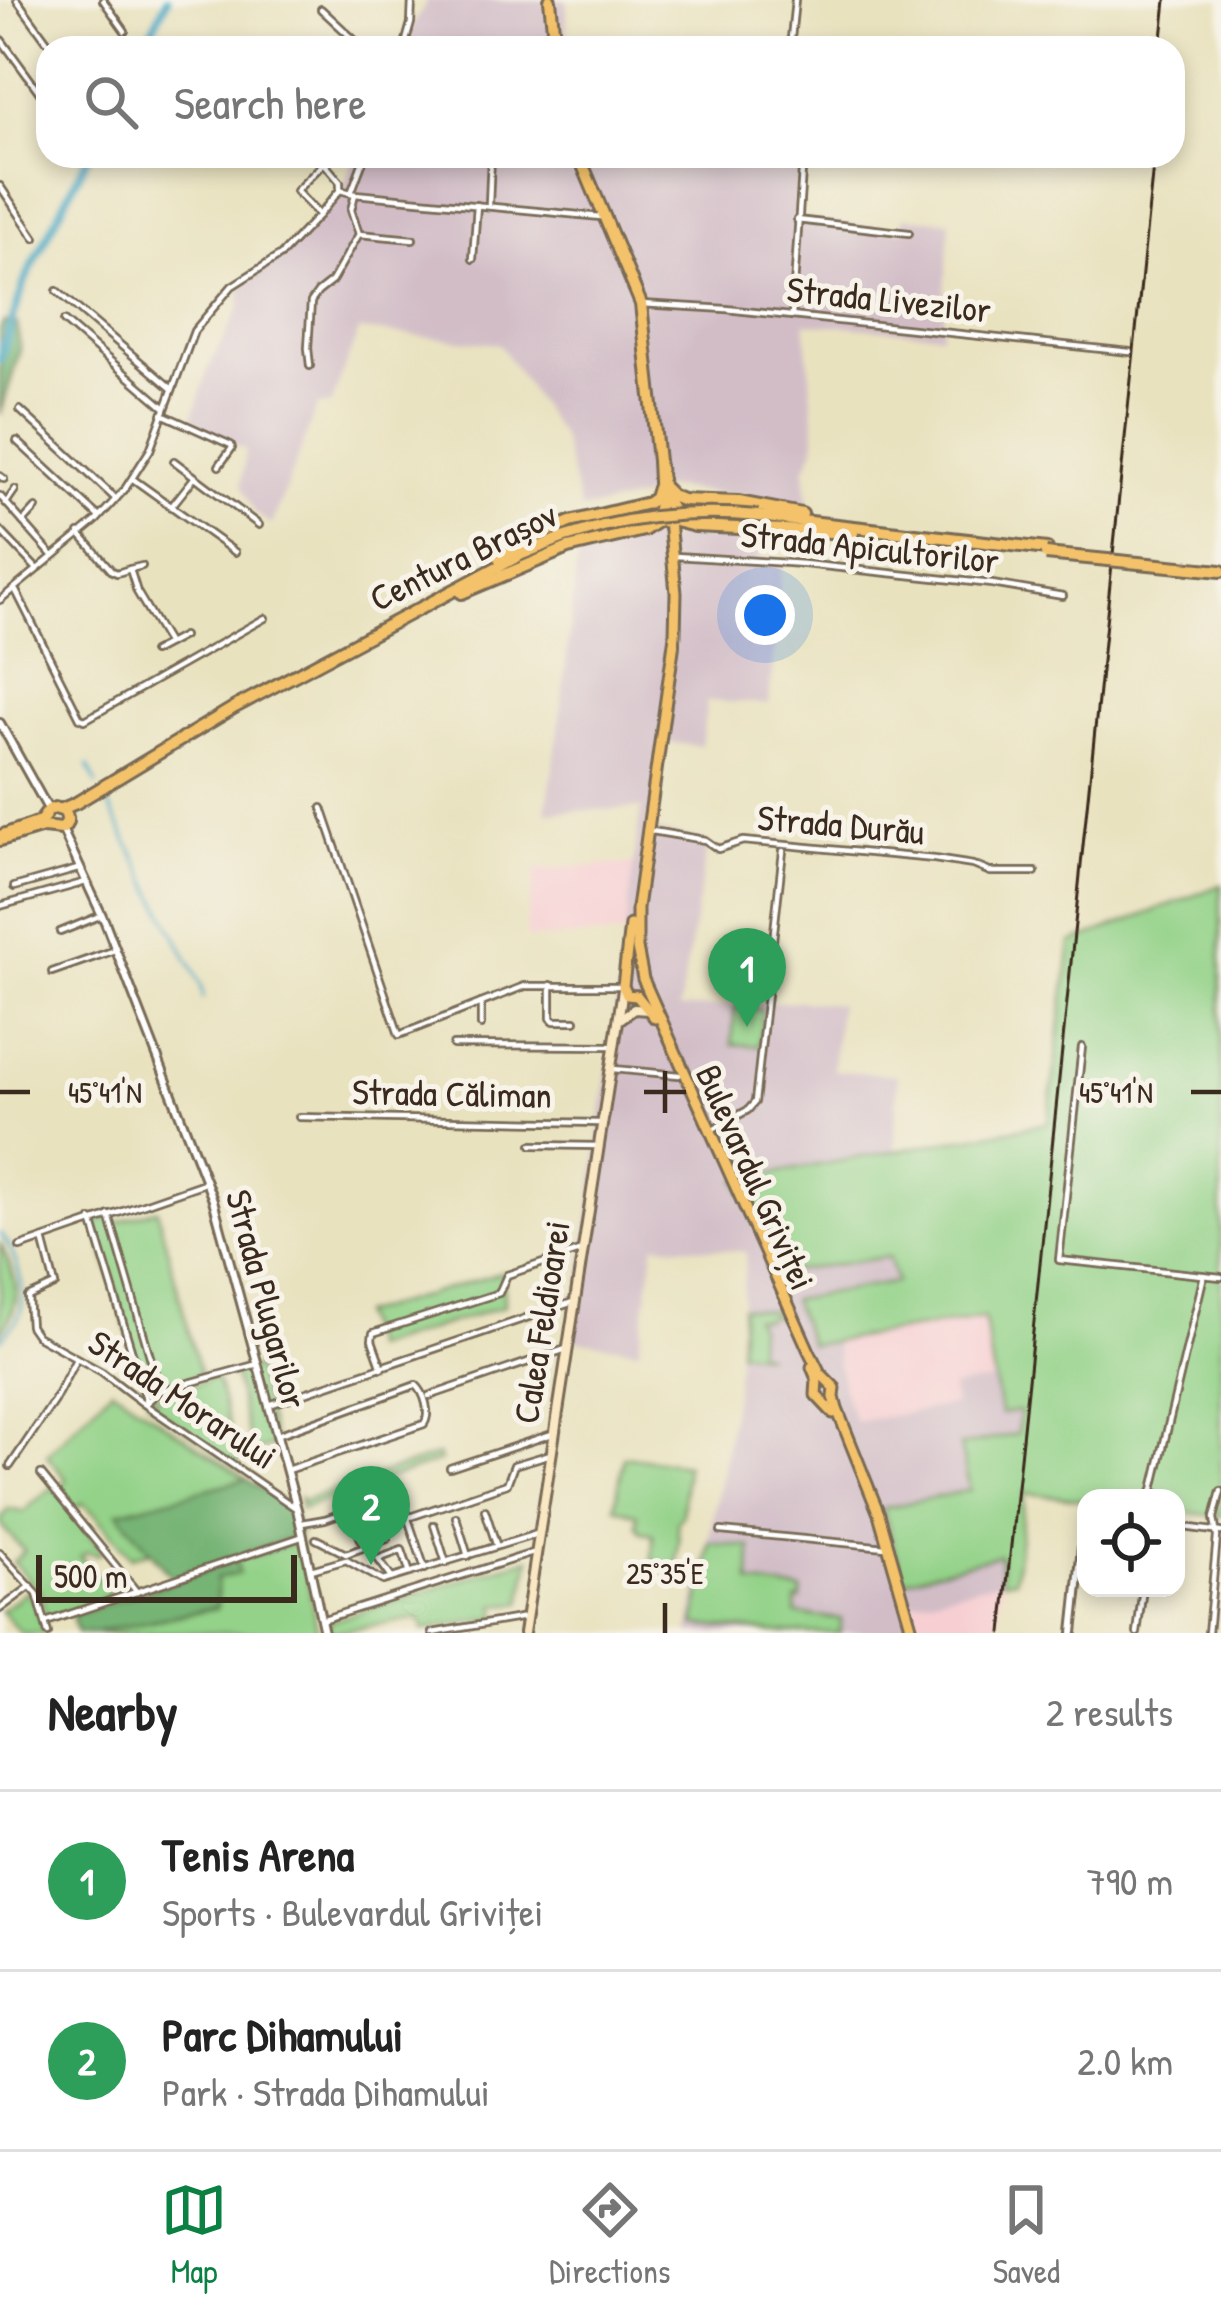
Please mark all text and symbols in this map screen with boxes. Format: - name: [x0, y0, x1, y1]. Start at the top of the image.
- search box: [36, 36, 1185, 168]
- icon: search: [78, 69, 144, 135]
- text: Search here: [174, 72, 366, 133]
- street label: Strada Livezilor: [785, 263, 994, 334]
- street label: Centura Brașov: [361, 489, 564, 622]
- street label: Strada Apicultorilor: [739, 509, 1002, 584]
- your location: [735, 585, 795, 645]
- street label: Strada Durău: [756, 792, 926, 855]
- pin: 1: [708, 928, 786, 1027]
- street label: Bulevardul Griviței: [685, 1056, 828, 1297]
- street label: Strada Căliman: [352, 1066, 552, 1119]
- text: 45°41'N: [68, 1072, 142, 1112]
- text: 45°41'N: [1079, 1072, 1153, 1112]
- street label: Strada Plugarilor: [215, 1184, 320, 1414]
- street label: Calea Feldioarei: [500, 1217, 581, 1427]
- street label: Strada Morarului: [79, 1317, 287, 1480]
- pin: 2: [332, 1466, 410, 1565]
- map controls: [1077, 1489, 1185, 1597]
- button: locate: [1077, 1489, 1185, 1597]
- scale bar: [36, 1549, 297, 1602]
- text: 25°35'E: [626, 1553, 704, 1593]
- text: 500 m: [54, 1554, 128, 1598]
- text: Nearby: [48, 1677, 178, 1746]
- text: 2 results: [1046, 1685, 1173, 1738]
- text: Tenis Arena: [162, 1824, 354, 1885]
- text: 1: [80, 1854, 94, 1907]
- text: 790 m: [1086, 1854, 1173, 1907]
- text: Sports · Bulevardul Griviței: [162, 1885, 543, 1938]
- text: Parc Dihamului: [162, 2004, 403, 2065]
- text: 2: [78, 2034, 96, 2087]
- text: 2.0 km: [1077, 2034, 1173, 2087]
- text: Park · Strada Dihamului: [162, 2065, 490, 2118]
- tab: Map: [161, 2177, 227, 2293]
- tab: Directions: [549, 2177, 671, 2293]
- tab: Saved: [993, 2177, 1060, 2293]

